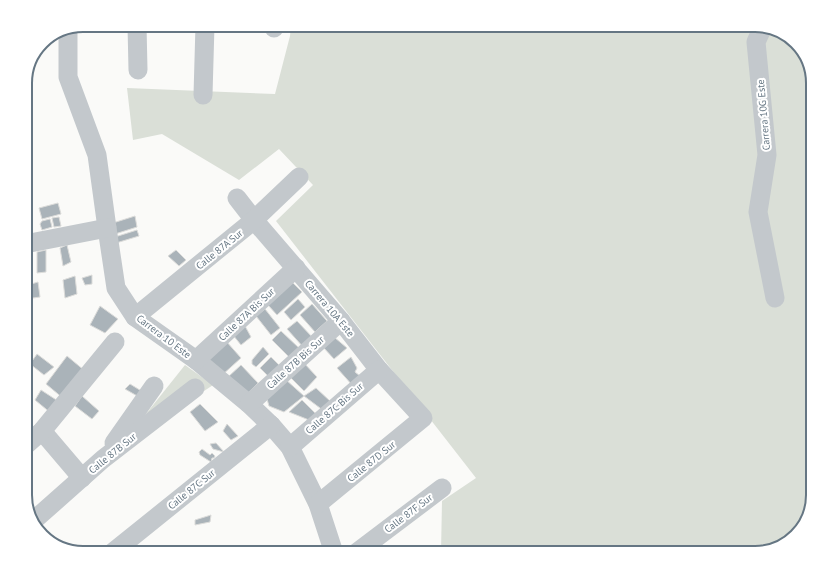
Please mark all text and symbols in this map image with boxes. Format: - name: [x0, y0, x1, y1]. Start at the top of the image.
- street label: Carrera 10G Este: [754, 79, 773, 151]
- street label: Calle 87A Sur: [193, 226, 246, 272]
- street label: Carrera 10A Este: [302, 277, 357, 339]
- street label: Calle 87A Bis Sur: [216, 285, 278, 344]
- street label: Carrera 10 Este: [134, 312, 194, 361]
- street label: Calle 87B Bis Sur: [264, 333, 327, 392]
- street label: Calle 87C Bis Sur: [303, 379, 366, 437]
- street label: Calle 87B Sur: [86, 430, 139, 477]
- street label: Calle 87D Sur: [345, 438, 399, 485]
- street label: Calle 87C Sur: [165, 466, 218, 512]
- street label: Calle 87F Sur: [382, 491, 435, 536]

